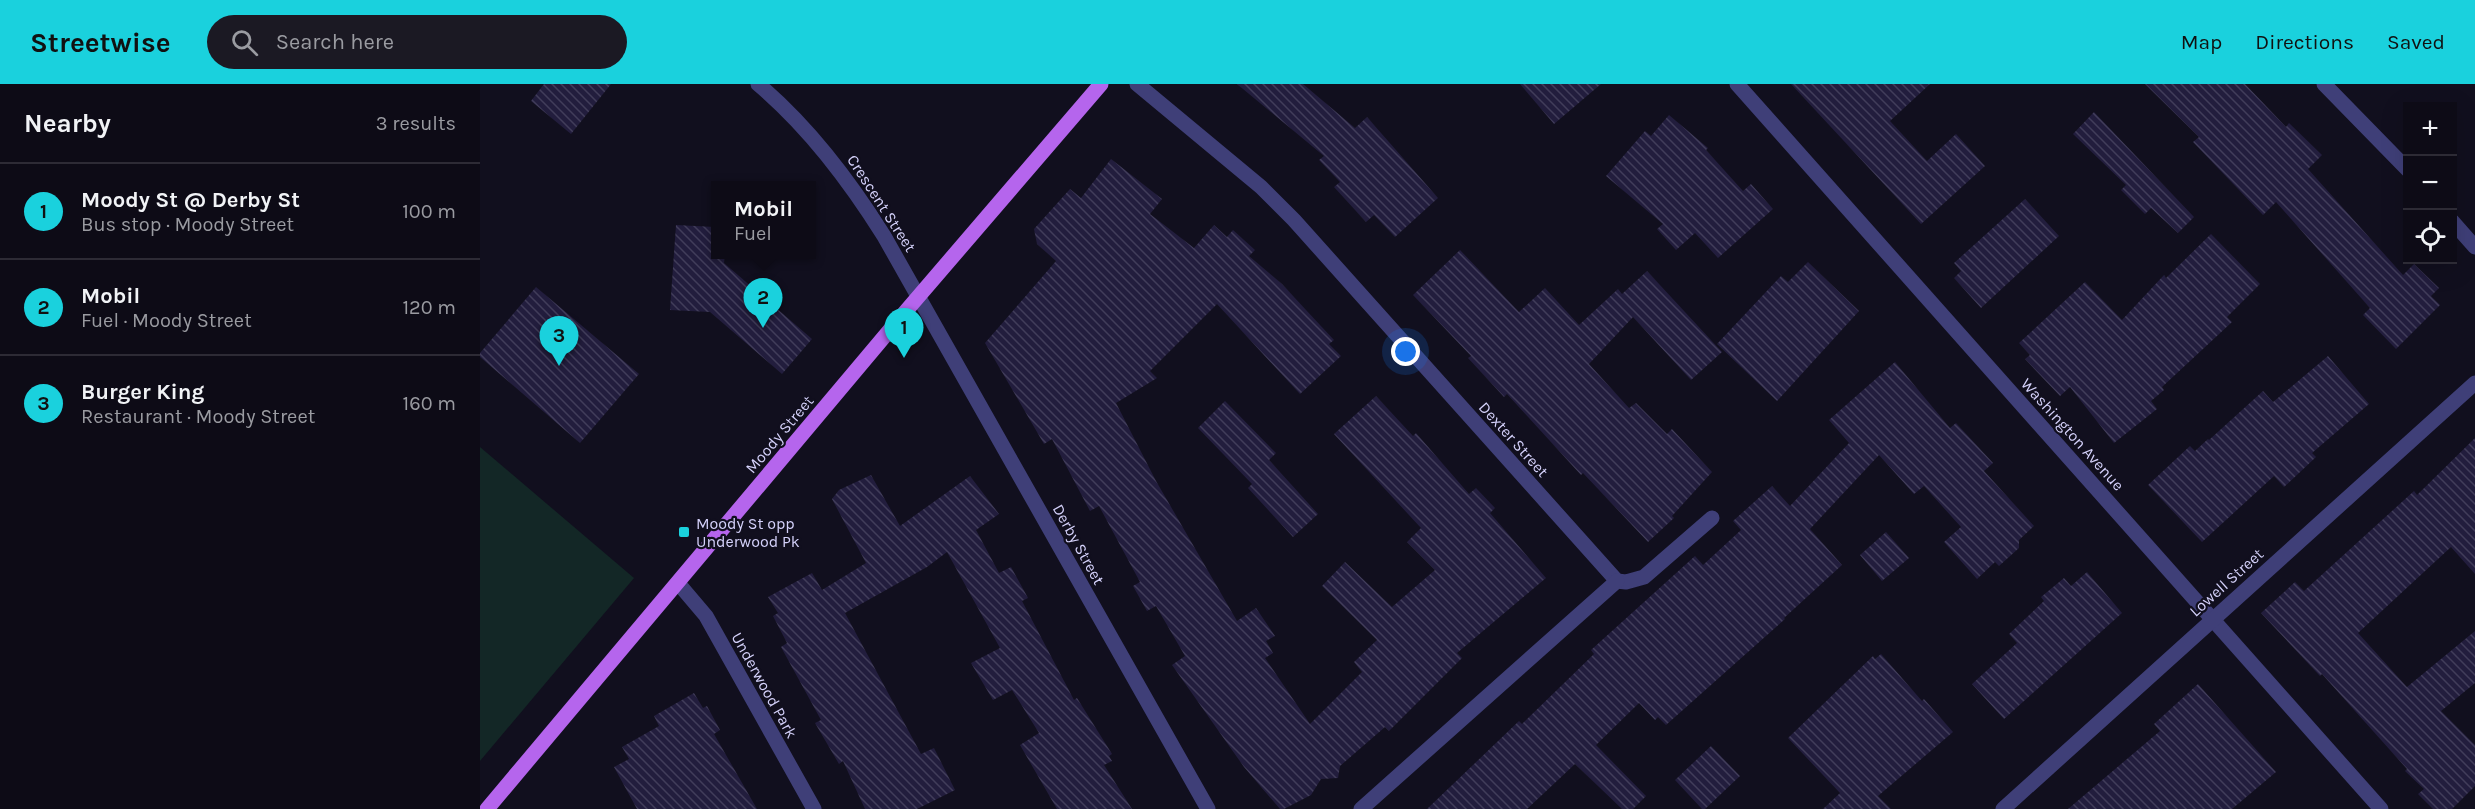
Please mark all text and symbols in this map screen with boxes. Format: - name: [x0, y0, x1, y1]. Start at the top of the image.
- search box: [207, 15, 627, 69]
- text: Streetwise: [30, 26, 171, 59]
- icon: search: [228, 26, 261, 59]
- text: Search here: [276, 29, 394, 55]
- text: Map: [2181, 30, 2222, 54]
- text: Directions: [2255, 30, 2354, 54]
- text: Saved: [2387, 30, 2445, 54]
- map controls: [2403, 102, 2457, 264]
- button: +: [2403, 102, 2457, 156]
- text: Nearby: [24, 108, 111, 139]
- text: 3 results: [376, 112, 456, 135]
- street label: Crescent Street: [843, 151, 920, 255]
- button: −: [2403, 156, 2457, 210]
- popup: [711, 181, 816, 259]
- text: Moody St @ Derby St: [81, 187, 300, 213]
- text: Mobil: [734, 196, 793, 222]
- text: 1: [40, 200, 47, 223]
- text: 100 m: [402, 200, 456, 223]
- button: locate: [2403, 210, 2457, 264]
- text: Bus stop · Moody Street: [81, 213, 294, 236]
- text: Fuel: [734, 222, 772, 245]
- pin: 2: [744, 278, 782, 328]
- text: Mobil: [81, 283, 140, 309]
- text: 2: [37, 296, 50, 319]
- text: 120 m: [402, 296, 456, 319]
- pin: 1: [884, 308, 924, 358]
- text: Fuel · Moody Street: [81, 309, 252, 332]
- pin: 3: [540, 316, 578, 366]
- your location: [1391, 337, 1420, 366]
- street label: Washington Avenue: [2017, 374, 2128, 495]
- text: Burger King: [81, 379, 204, 405]
- text: 3: [37, 392, 50, 415]
- text: 160 m: [403, 392, 456, 415]
- street label: Moody Street: [741, 392, 817, 477]
- street label: Dexter Street: [1475, 398, 1552, 481]
- text: Restaurant · Moody Street: [81, 405, 315, 428]
- street label: Derby Street: [1049, 501, 1108, 588]
- place label: Moody St opp Underwood Pk: [696, 514, 800, 551]
- marker: Moody St opp Underwood Pk: [677, 525, 691, 539]
- street label: Lowell Street: [2186, 544, 2267, 620]
- street label: Underwood Park: [728, 629, 802, 742]

